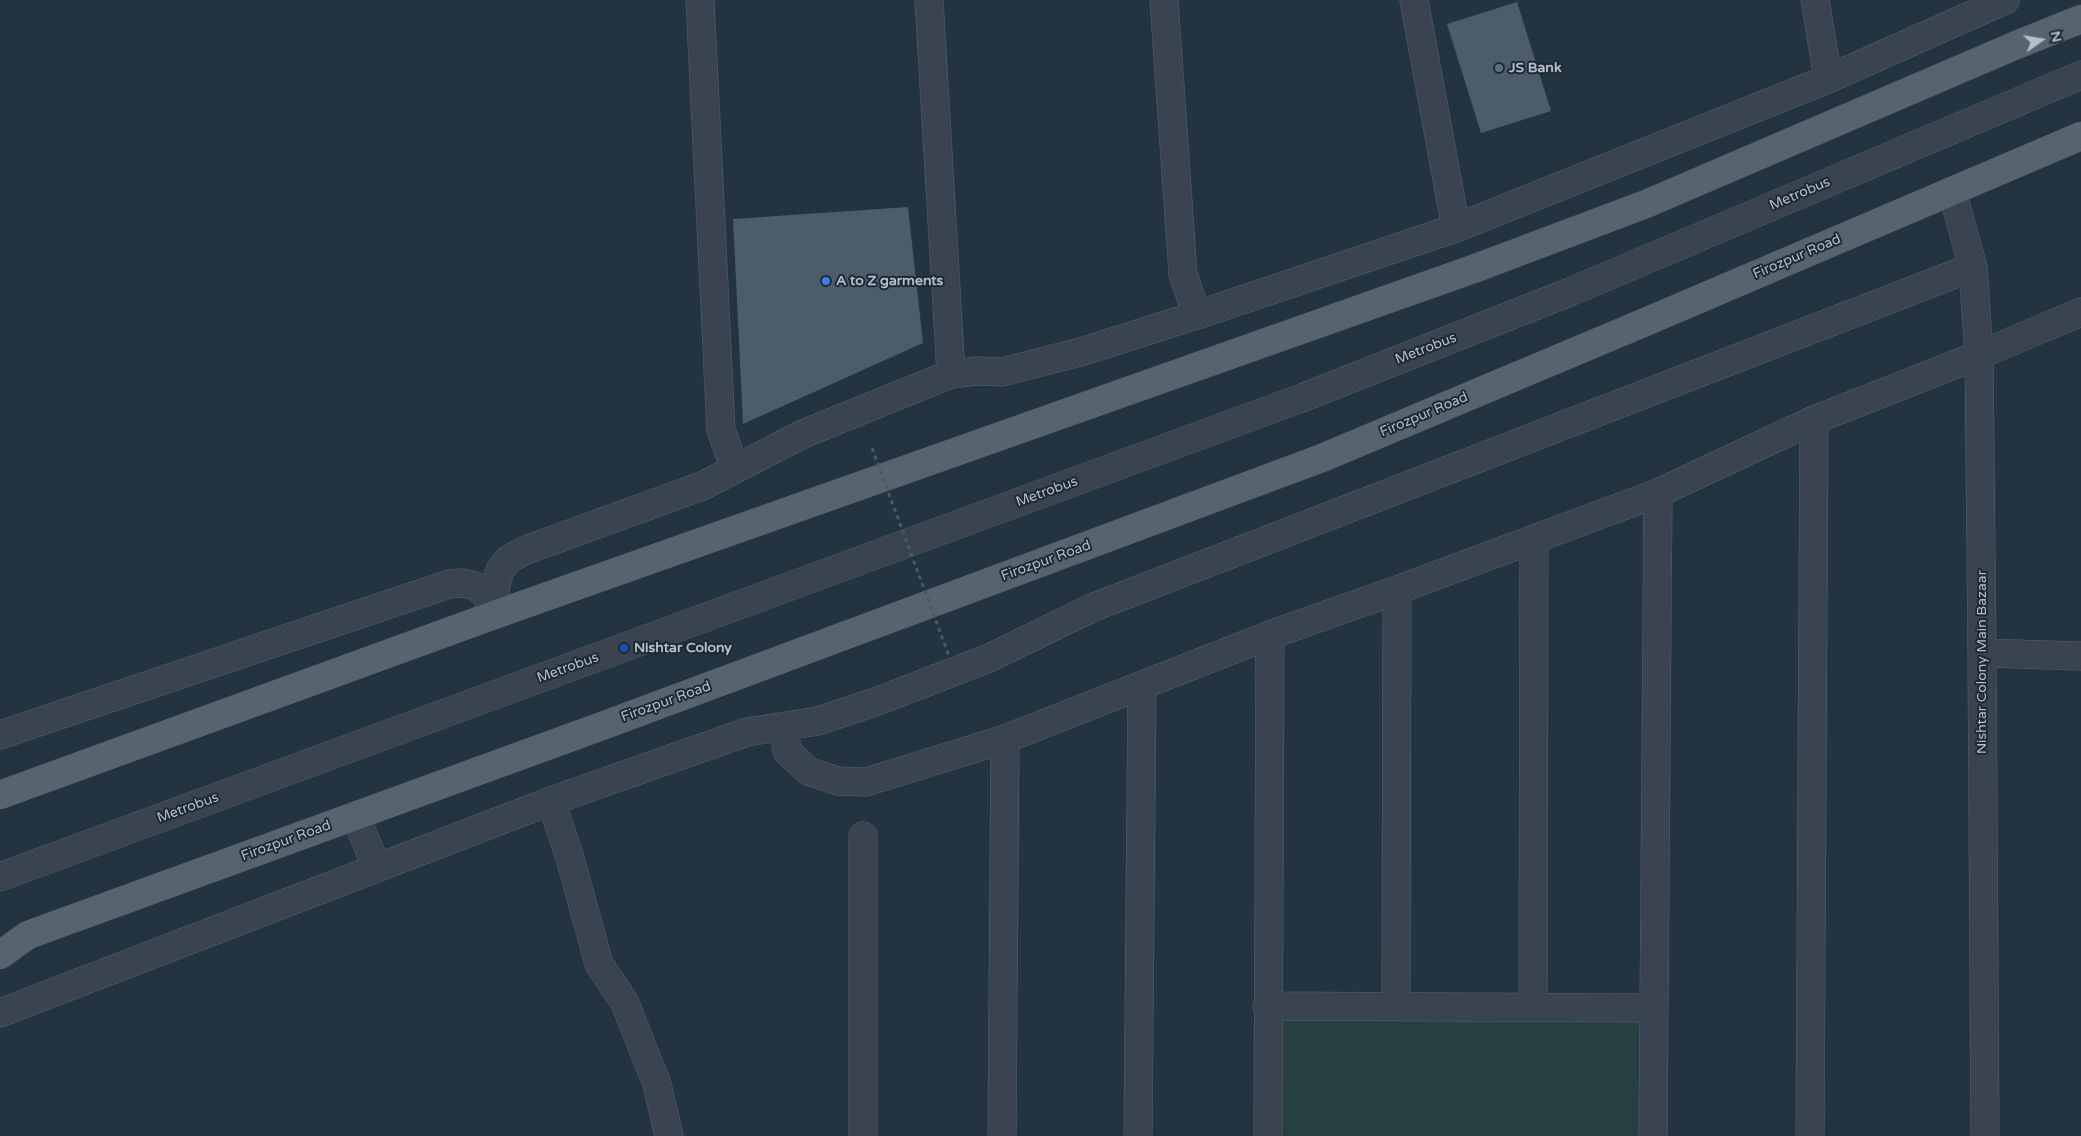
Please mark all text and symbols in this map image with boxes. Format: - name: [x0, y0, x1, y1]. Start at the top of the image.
- north arrow: [2016, 15, 2066, 65]
- text: N: [2047, 29, 2066, 44]
- place label: JS Bank: [1509, 60, 1562, 76]
- marker: JS Bank: [1493, 62, 1505, 74]
- street label: Metrobus: [1767, 174, 1833, 214]
- street label: Firozpur Road: [1750, 231, 1844, 283]
- place label: A to Z garments: [836, 273, 943, 289]
- marker: A to Z garments: [820, 275, 832, 287]
- street label: Metrobus: [1393, 330, 1459, 368]
- street label: Firozpur Road: [1377, 389, 1471, 441]
- street label: Metrobus: [1014, 473, 1080, 511]
- street label: Firozpur Road: [999, 537, 1093, 585]
- street label: Nishtar Colony Main Bazaar: [1974, 570, 1990, 754]
- place label: Nishtar Colony: [634, 640, 732, 656]
- marker: Nishtar Colony: [618, 642, 630, 654]
- street label: Metrobus: [535, 649, 601, 687]
- street label: Firozpur Road: [619, 678, 713, 726]
- street label: Metrobus: [155, 789, 221, 827]
- street label: Firozpur Road: [239, 817, 333, 865]

